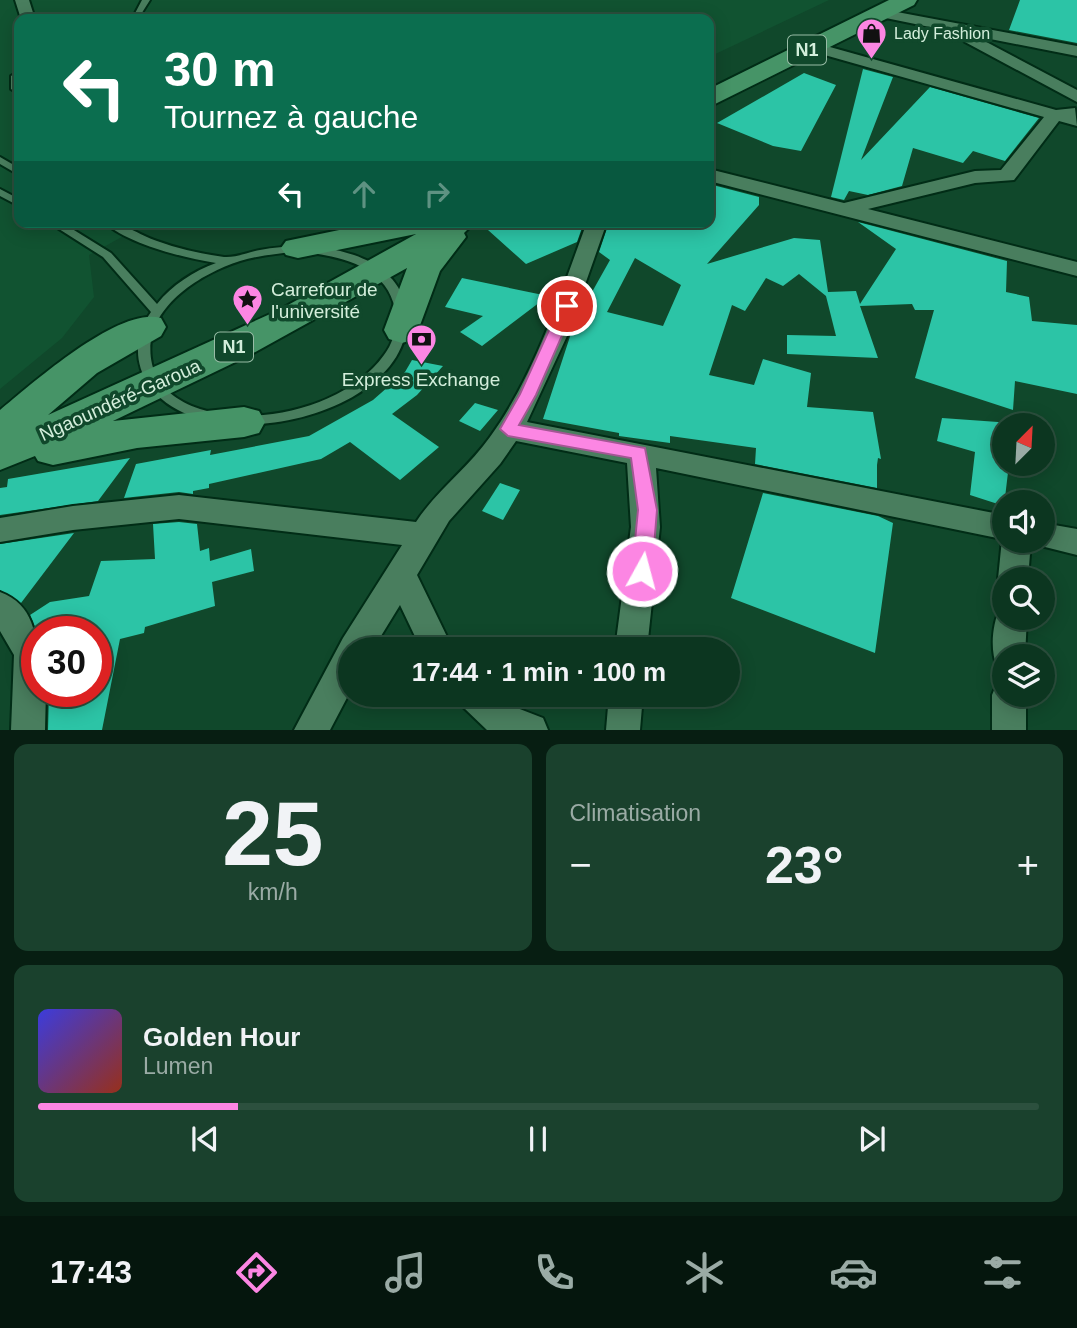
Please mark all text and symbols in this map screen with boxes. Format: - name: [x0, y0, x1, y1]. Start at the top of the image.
- shop icon: Lady Fashion: [854, 16, 888, 60]
- place label: Lady Fashion: [894, 25, 990, 42]
- road number: N1: [788, 36, 826, 64]
- icon: left: [49, 42, 140, 133]
- text: 30 m: [164, 42, 276, 96]
- text: Tournez à gauche: [164, 99, 418, 135]
- icon: left: [272, 175, 310, 213]
- icon: ahead: [345, 175, 383, 213]
- icon: right: [418, 175, 456, 213]
- pin: [537, 276, 597, 336]
- place label: Carrefour de l'université: [271, 279, 378, 322]
- place icon: Carrefour de l'université: [231, 283, 265, 327]
- icon: arrive: [548, 287, 586, 325]
- bank icon: Express Exchange: [404, 323, 438, 367]
- road number: N1: [215, 332, 253, 362]
- street label: Ngaoundéré-Garoua: [36, 355, 204, 445]
- place label: Express Exchange: [342, 369, 500, 390]
- north arrow: [992, 413, 1055, 476]
- map controls: [992, 413, 1055, 707]
- button: sound: [992, 490, 1055, 553]
- position arrow: [605, 534, 679, 608]
- button: search: [992, 567, 1055, 630]
- speed limit sign: 30: [21, 616, 112, 707]
- button: layers: [992, 644, 1055, 707]
- text: 17:44 · 1 min · 100 m: [412, 657, 666, 687]
- text: 25: [222, 783, 323, 884]
- text: Climatisation: [570, 800, 701, 826]
- text: 23°: [765, 836, 844, 894]
- text: −: [570, 844, 592, 886]
- text: +: [1017, 844, 1039, 886]
- text: km/h: [248, 879, 298, 905]
- text: Golden Hour: [143, 1022, 300, 1052]
- text: Lumen: [143, 1053, 213, 1079]
- icon: previous: [186, 1120, 224, 1158]
- icon: pause: [519, 1120, 557, 1158]
- icon: next: [853, 1120, 891, 1158]
- icon: directions: [232, 1248, 281, 1297]
- icon: music: [381, 1248, 430, 1297]
- icon: phone: [530, 1248, 579, 1297]
- icon: climate: [680, 1248, 729, 1297]
- icon: car: [829, 1248, 878, 1297]
- icon: filters: [978, 1248, 1027, 1297]
- text: 17:43: [50, 1254, 132, 1290]

